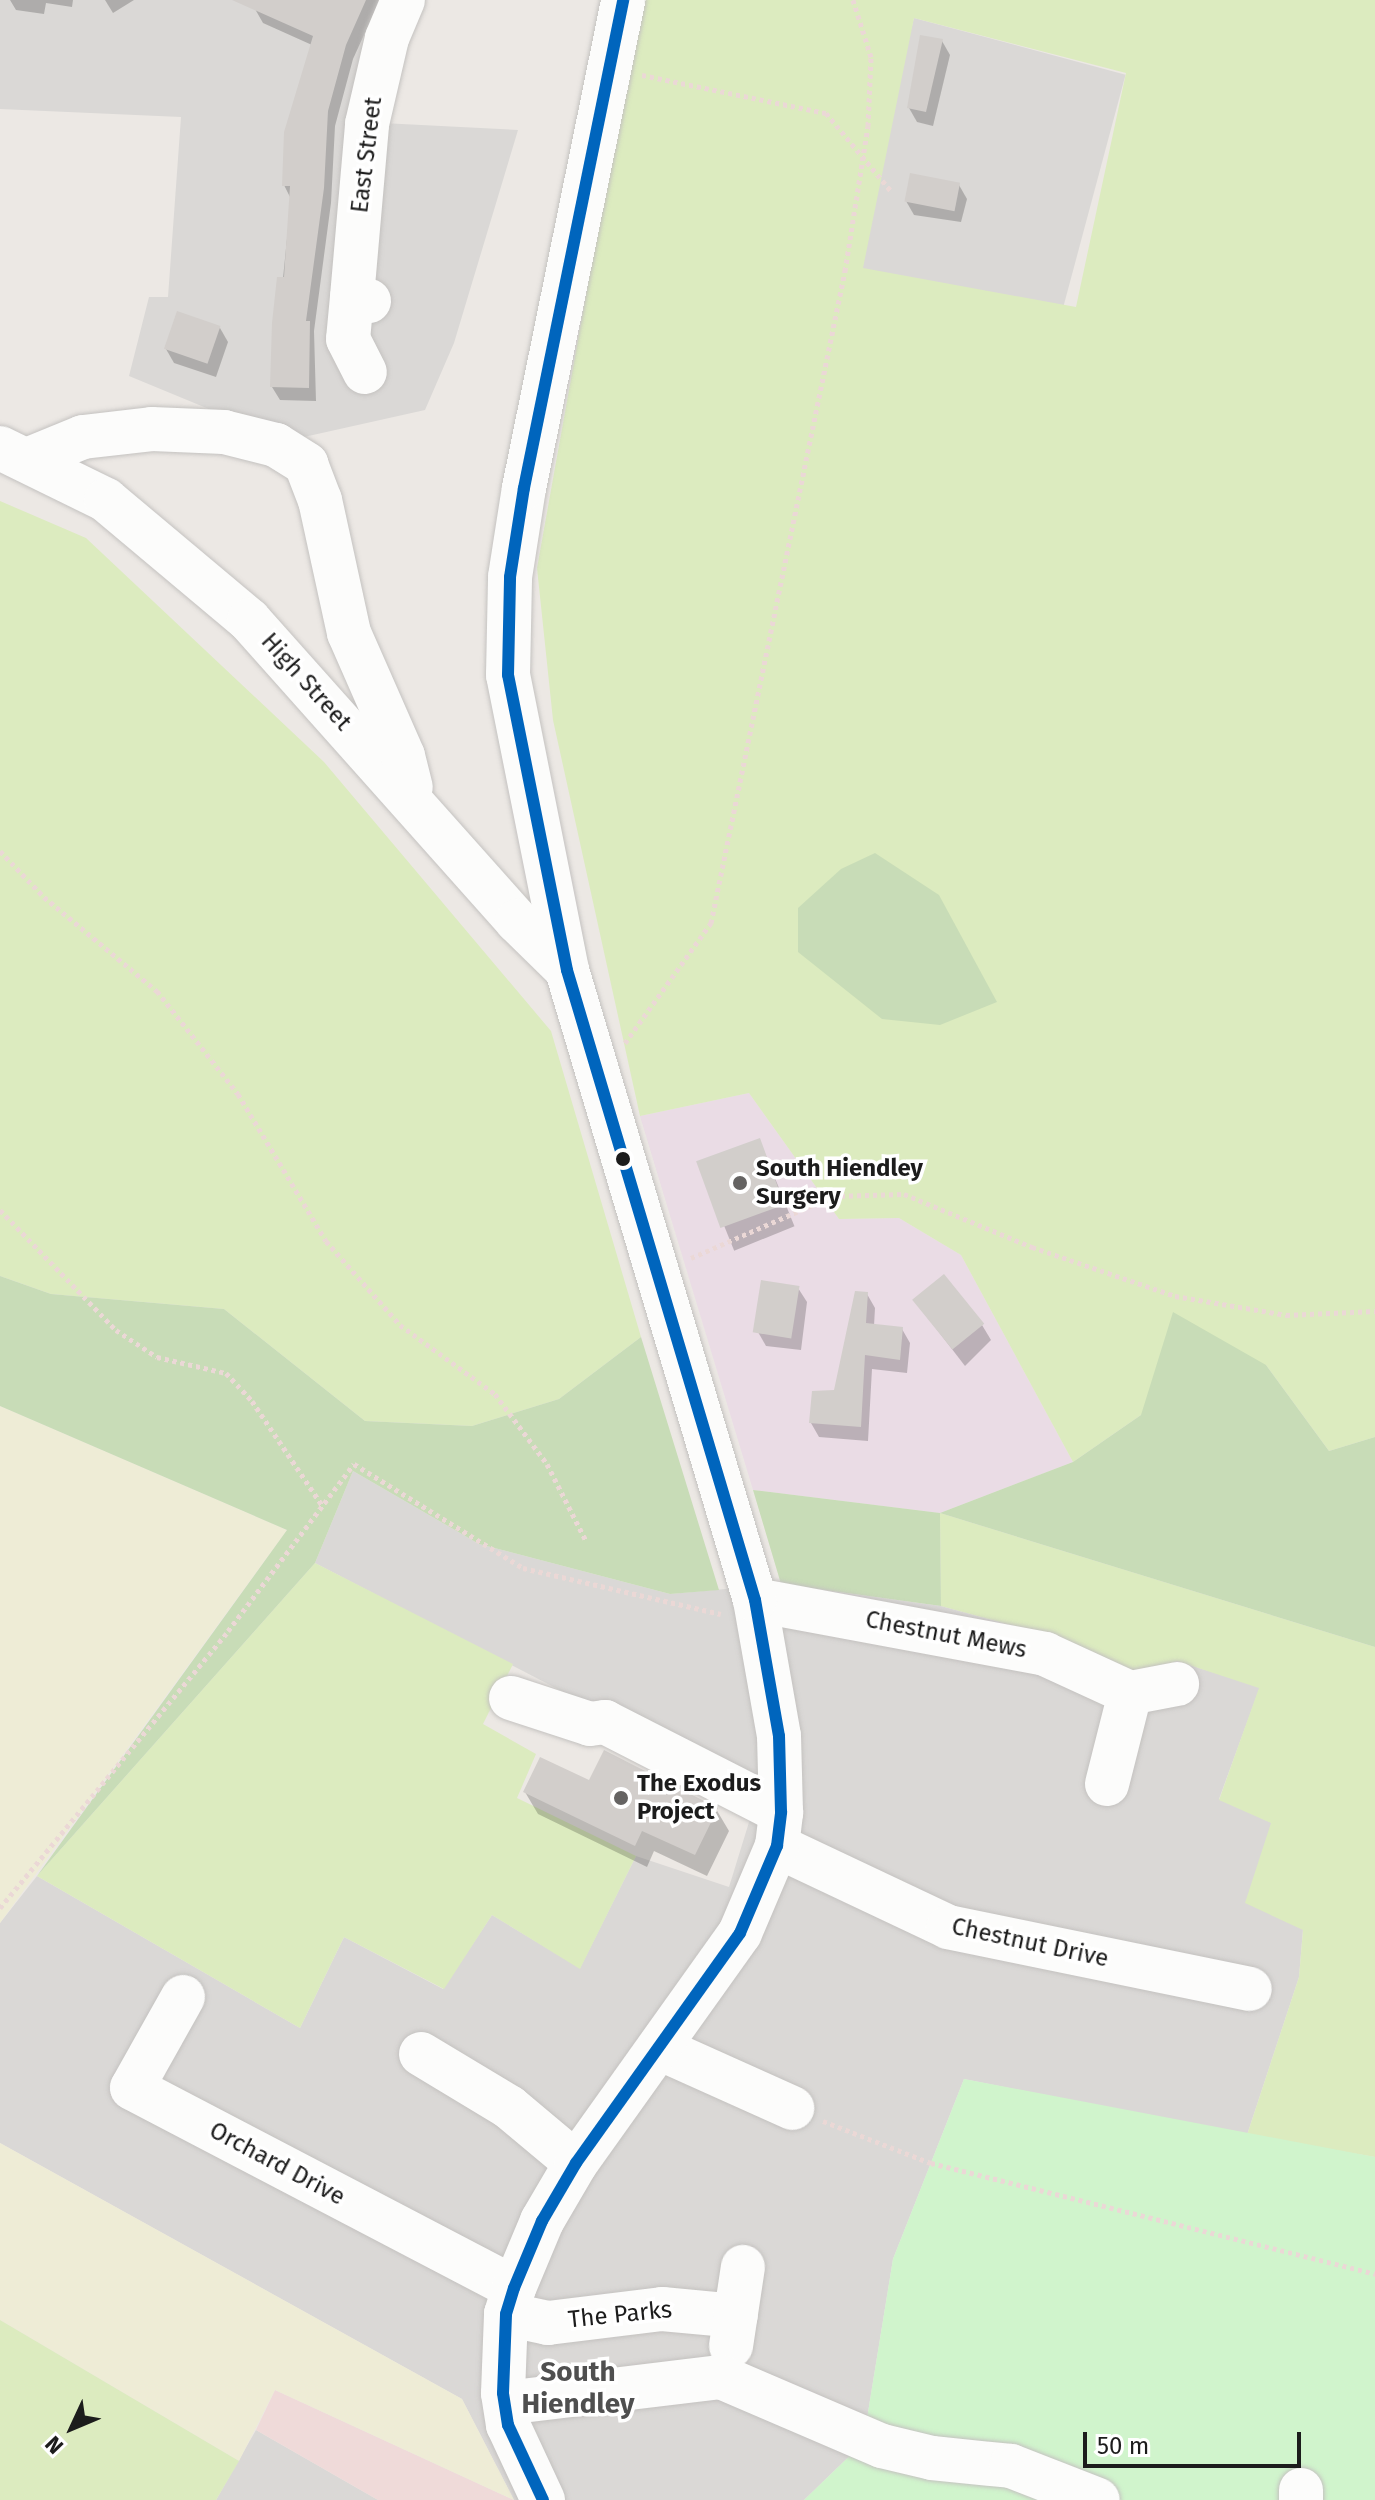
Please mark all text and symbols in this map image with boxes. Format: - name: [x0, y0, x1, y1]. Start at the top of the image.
- street label: East Street: [346, 95, 388, 215]
- street label: High Street: [255, 627, 357, 737]
- unlabelled marker: [615, 1151, 631, 1167]
- place label: South Hiendley Surgery: [756, 1155, 923, 1211]
- marker: South Hiendley Surgery: [731, 1174, 749, 1192]
- street label: Chestnut Mews: [863, 1605, 1029, 1665]
- place label: The Exodus Project: [637, 1770, 761, 1826]
- marker: The Exodus Project: [612, 1789, 630, 1807]
- street label: Chestnut Drive: [949, 1912, 1111, 1974]
- street label: Orchard Drive: [204, 2116, 350, 2212]
- street label: The Parks: [567, 2295, 673, 2335]
- district label: South Hiendley: [522, 2355, 634, 2421]
- north arrow: [32, 2388, 112, 2468]
- scale bar: [1087, 2416, 1305, 2466]
- text: N: [40, 2430, 69, 2460]
- text: 50 m: [1097, 2432, 1149, 2460]

